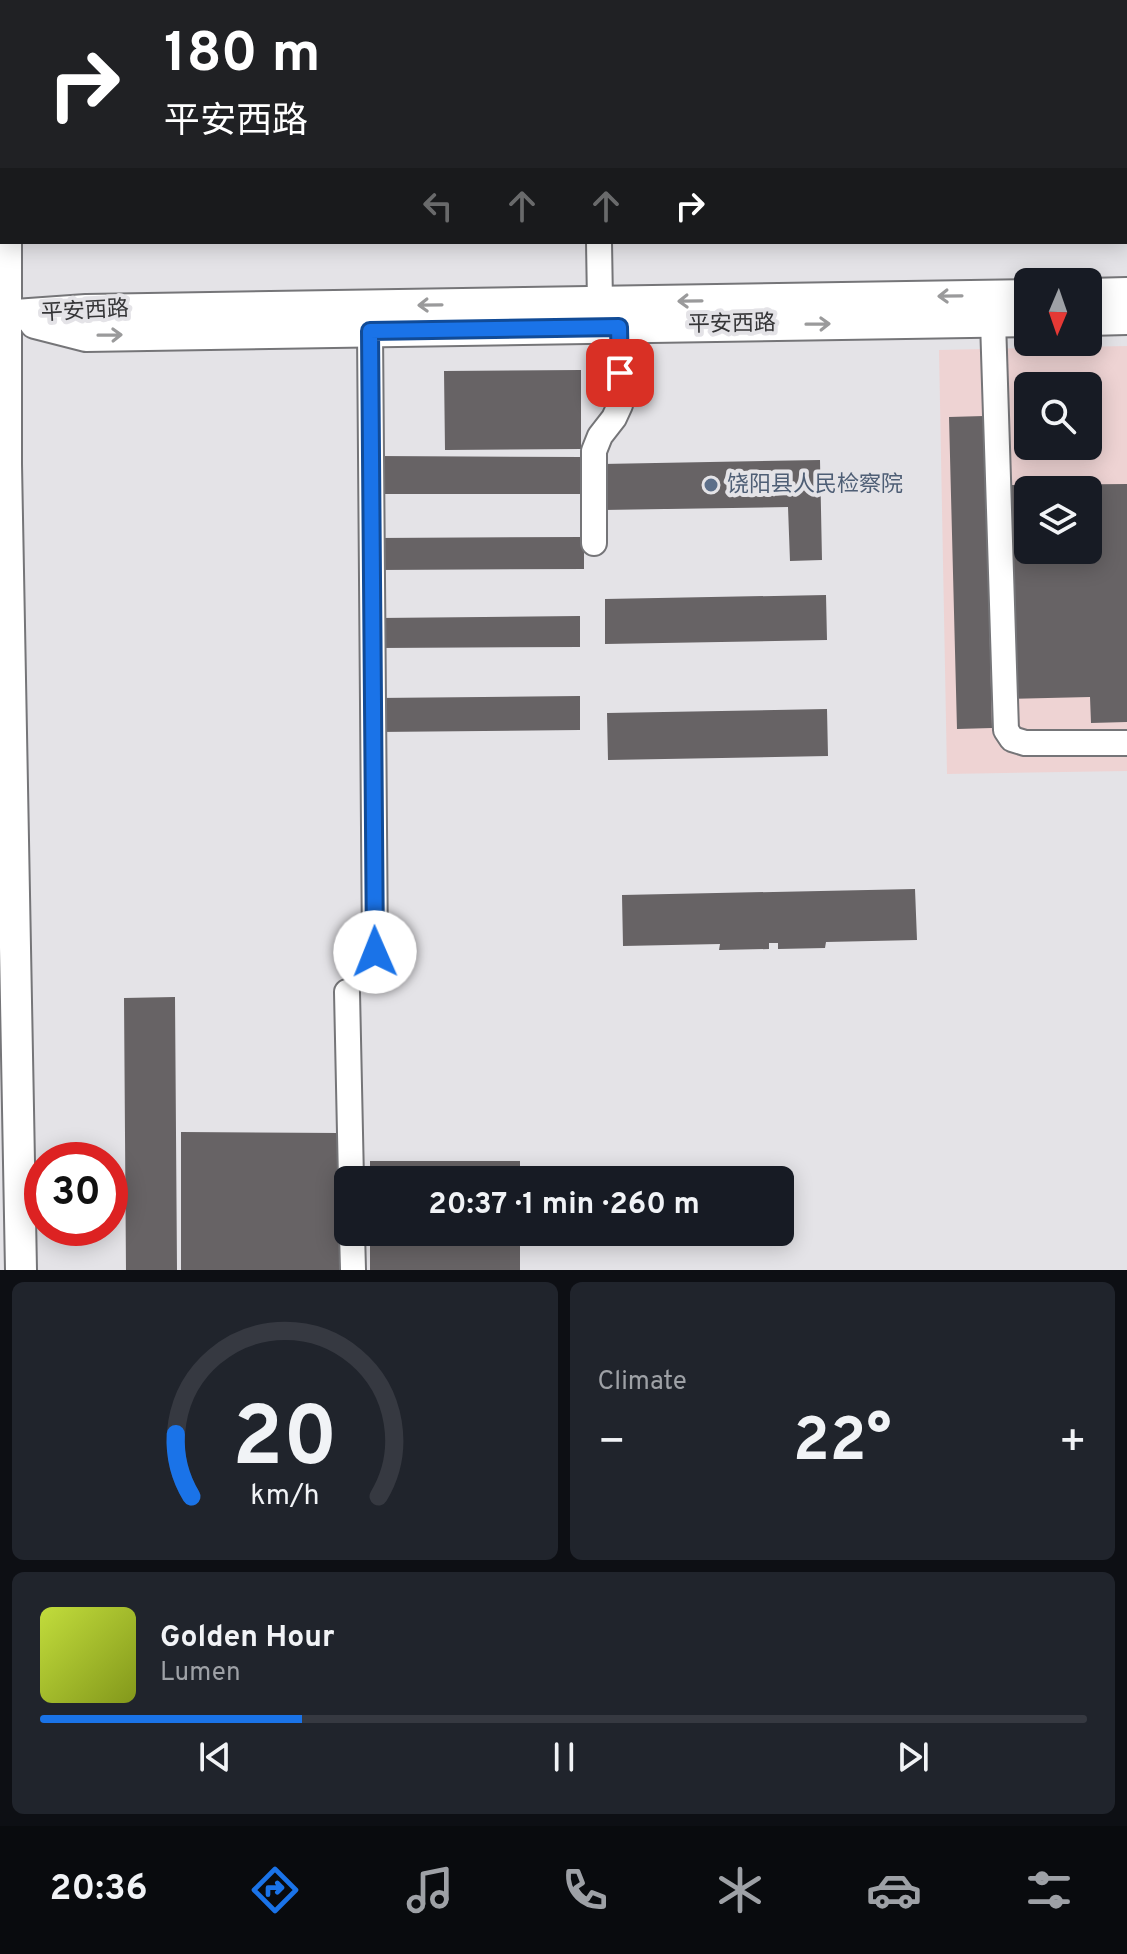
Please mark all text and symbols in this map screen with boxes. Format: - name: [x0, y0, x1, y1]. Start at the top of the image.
- text: 180 m: [164, 21, 321, 91]
- icon: right: [32, 32, 136, 136]
- text: 平安西路: [164, 100, 308, 146]
- icon: left: [416, 184, 460, 228]
- icon: ahead: [500, 184, 544, 228]
- icon: ahead: [584, 184, 628, 228]
- icon: right: [668, 184, 712, 228]
- north arrow: [1014, 268, 1102, 356]
- map controls: [1014, 268, 1102, 564]
- one-way arrow: [937, 288, 964, 304]
- one-way arrow: [677, 293, 704, 308]
- street label: 平安西路: [40, 296, 130, 328]
- one-way arrow: [417, 297, 444, 313]
- street label: 平安西路: [688, 311, 776, 339]
- one-way arrow: [804, 316, 831, 332]
- one-way arrow: [96, 328, 123, 343]
- pin: [586, 339, 654, 407]
- icon: arrive: [598, 351, 642, 395]
- button: search: [1014, 372, 1102, 460]
- place label: 饶阳县人民检察院: [727, 472, 903, 499]
- marker: 饶阳县人民检察院: [702, 476, 720, 494]
- button: layers: [1014, 476, 1102, 564]
- position arrow: [333, 910, 417, 994]
- speed limit sign: 30: [24, 1142, 128, 1246]
- text: 20:37 · 1 min · 260 m: [428, 1187, 700, 1224]
- text: Climate: [598, 1366, 687, 1399]
- text: 20: [232, 1390, 338, 1495]
- text: 22°: [793, 1406, 891, 1482]
- text: −: [598, 1416, 626, 1472]
- text: +: [1059, 1416, 1087, 1472]
- text: km/h: [250, 1479, 319, 1515]
- text: Golden Hour: [160, 1620, 334, 1657]
- text: Lumen: [160, 1657, 241, 1690]
- icon: previous: [193, 1735, 237, 1779]
- icon: pause: [542, 1735, 586, 1779]
- icon: next: [891, 1735, 935, 1779]
- icon: directions: [247, 1862, 303, 1918]
- icon: music: [402, 1862, 458, 1918]
- icon: phone: [557, 1862, 613, 1918]
- icon: climate: [712, 1862, 768, 1918]
- icon: car: [866, 1862, 922, 1918]
- icon: filters: [1021, 1862, 1077, 1918]
- text: 20:36: [49, 1867, 148, 1913]

